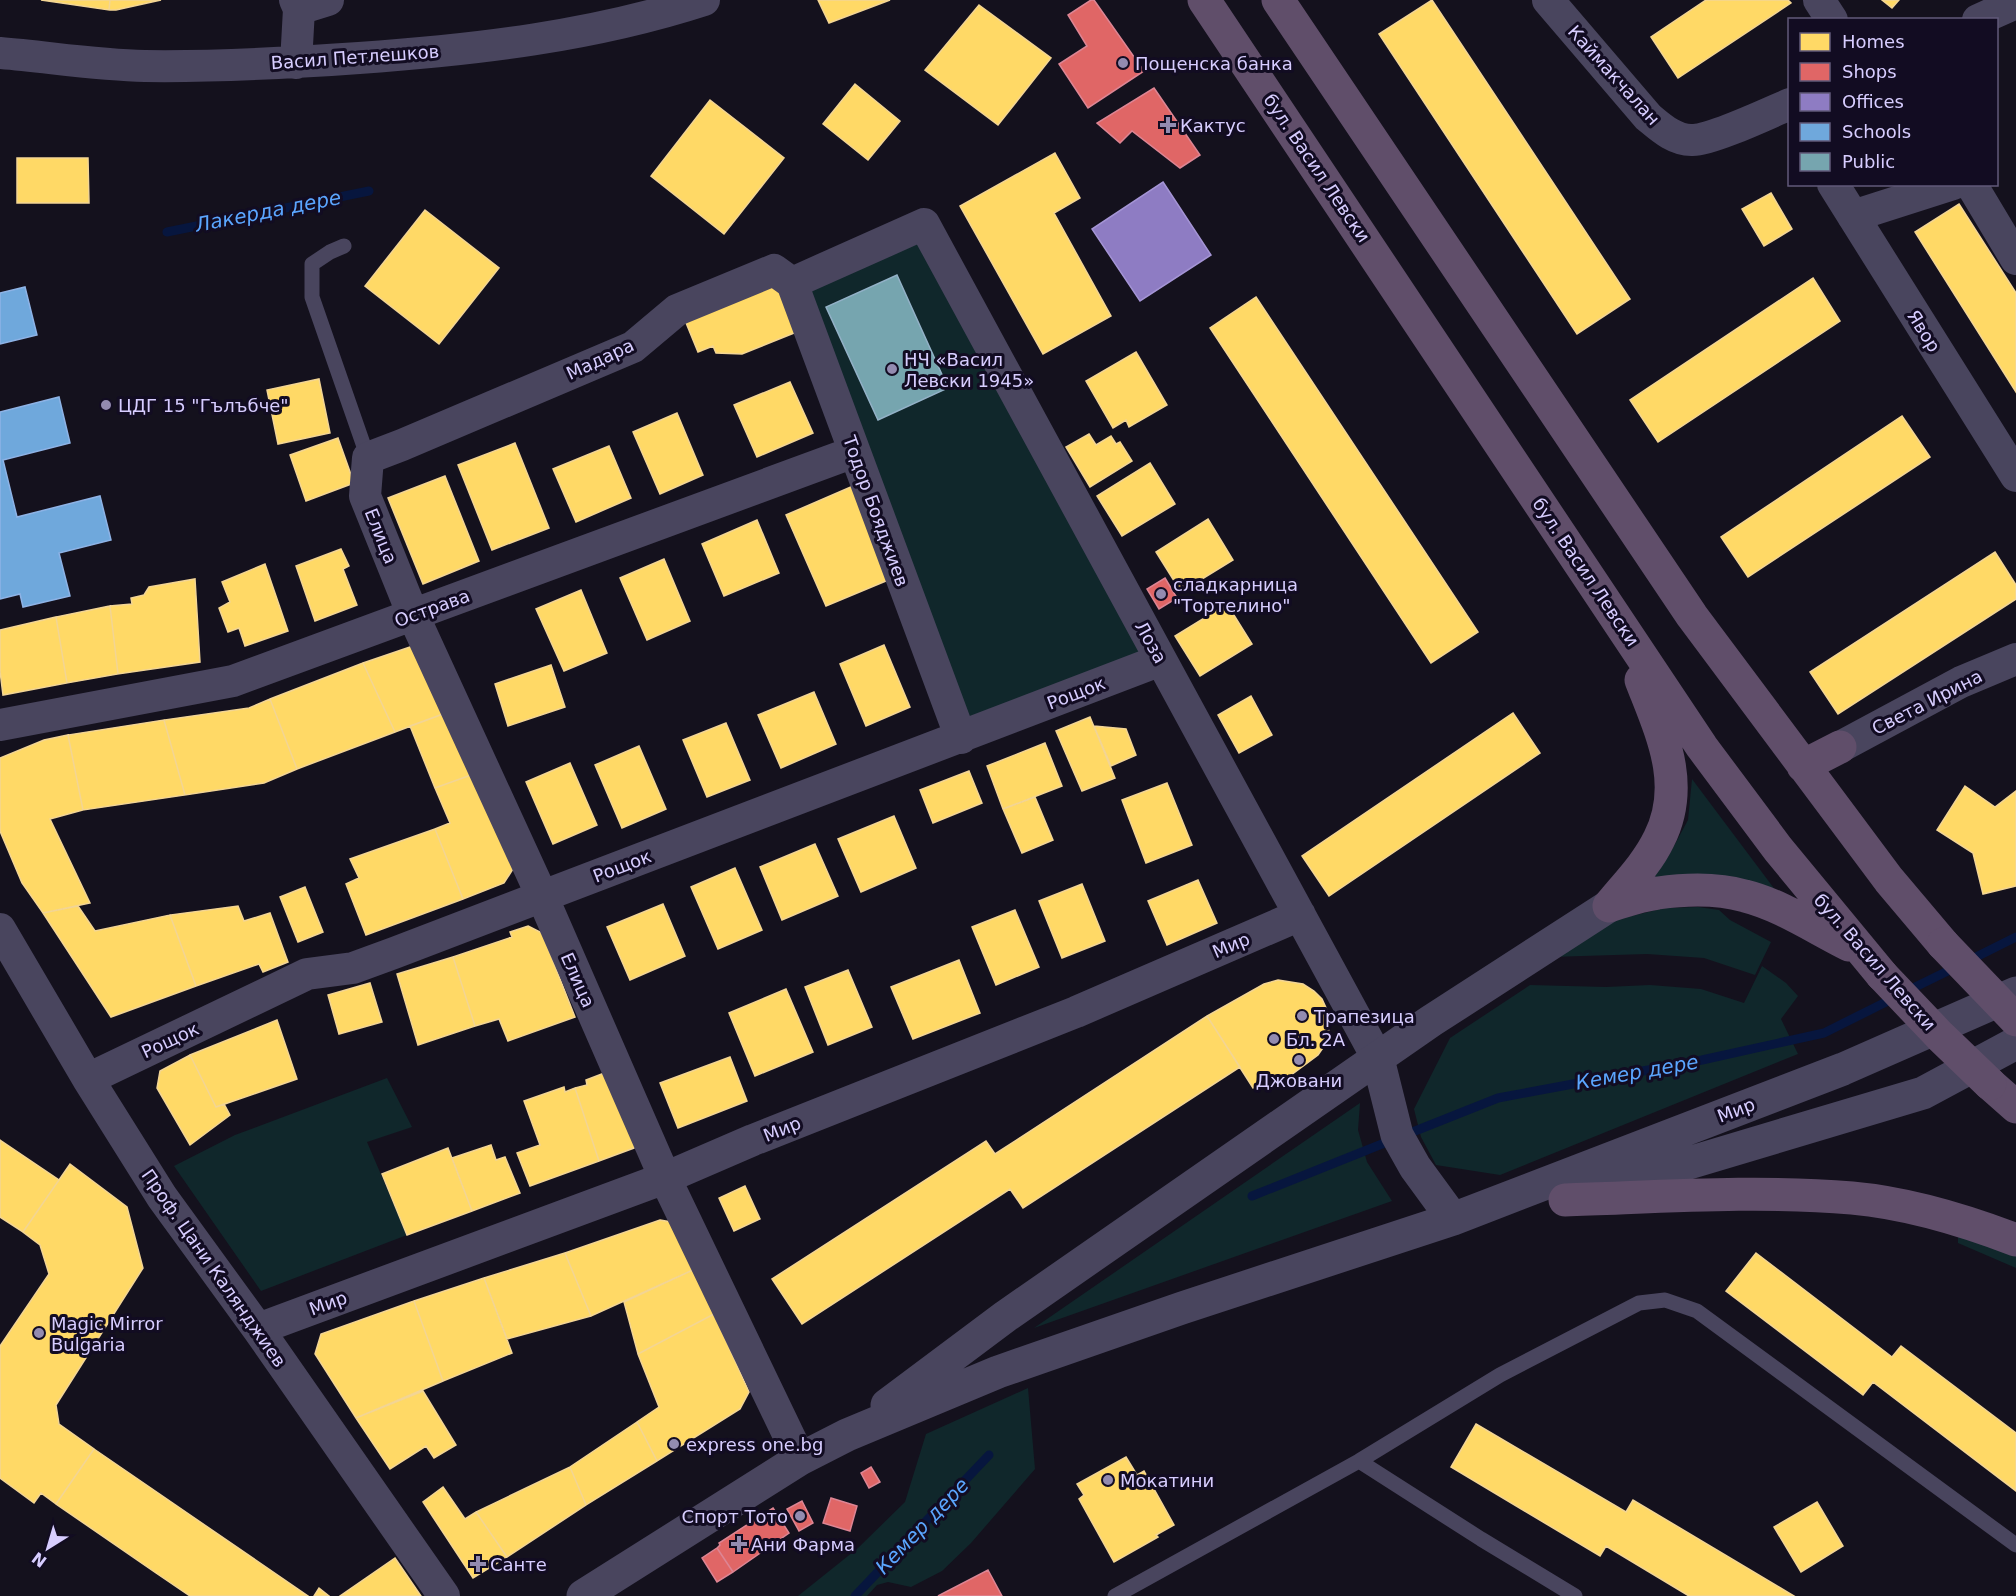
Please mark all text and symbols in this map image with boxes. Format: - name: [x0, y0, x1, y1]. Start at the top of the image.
- legend: [1788, 18, 1998, 186]
- street label: Каймакчалан: [1564, 21, 1664, 129]
- text: Homes: [1842, 31, 1905, 52]
- street label: Васил Петлешков: [270, 41, 440, 73]
- place label: Пощенска банка: [1135, 53, 1293, 74]
- marker: Пощенска банка: [1116, 56, 1130, 70]
- text: Shops: [1842, 61, 1897, 82]
- street label: бул. Васил Левски: [1259, 90, 1375, 246]
- text: Offices: [1842, 91, 1904, 112]
- place label: Кактус: [1180, 115, 1246, 136]
- marker: Кактус: [1161, 118, 1175, 132]
- text: Schools: [1842, 121, 1911, 142]
- text: Public: [1842, 151, 1895, 172]
- water label: Лакерда дере: [192, 185, 343, 237]
- street label: Явор: [1903, 306, 1945, 356]
- street label: Мадара: [563, 334, 637, 384]
- place label: НЧ «Васил Левски 1945»: [904, 349, 1034, 391]
- marker: НЧ «Васил Левски 1945»: [885, 362, 899, 376]
- place label: ЦДГ 15 "Гълъбче": [118, 395, 289, 416]
- marker: ЦДГ 15 "Гълъбче": [99, 398, 113, 412]
- street label: Тодор Бояджиев: [839, 432, 913, 589]
- street label: бул. Васил Левски: [1528, 494, 1644, 650]
- street label: Елица: [360, 505, 402, 567]
- place label: сладкарница "Тортелино": [1173, 574, 1298, 616]
- street label: Острава: [391, 585, 473, 631]
- marker: сладкарница "Тортелино": [1154, 587, 1168, 601]
- street label: Лоза: [1131, 617, 1171, 667]
- street label: Света Ирина: [1868, 665, 1986, 739]
- street label: Рощок: [1044, 672, 1108, 714]
- street label: Рощок: [590, 845, 654, 887]
- street label: бул. Васил Левски: [1810, 889, 1940, 1035]
- street label: Мир: [1209, 928, 1253, 962]
- street label: Елица: [557, 949, 599, 1011]
- place label: Трапезица: [1313, 1006, 1415, 1027]
- marker: Трапезица: [1295, 1009, 1309, 1023]
- street label: Рощок: [138, 1018, 202, 1062]
- place label: Бл. 2А: [1286, 1029, 1346, 1050]
- marker: Бл. 2А: [1267, 1032, 1281, 1046]
- water label: Кемер дере: [1574, 1049, 1700, 1095]
- marker: Джовани: [1292, 1053, 1306, 1067]
- place label: Джовани: [1256, 1070, 1342, 1091]
- street label: Мир: [1714, 1093, 1758, 1127]
- street label: Мир: [760, 1112, 804, 1146]
- street label: Проф. Цани Калянджиев: [137, 1165, 291, 1371]
- street label: Мир: [306, 1287, 350, 1319]
- place label: Magic Mirror Bulgaria: [51, 1313, 163, 1355]
- marker: Magic Mirror Bulgaria: [32, 1326, 46, 1340]
- place label: express one.bg: [686, 1434, 823, 1455]
- marker: express one.bg: [667, 1437, 681, 1451]
- place label: Мокатини: [1120, 1470, 1214, 1491]
- water label: Кемер дере: [870, 1473, 974, 1579]
- marker: Мокатини: [1101, 1473, 1115, 1487]
- place label: Спорт Тото: [682, 1506, 788, 1527]
- marker: Спорт Тото: [793, 1509, 807, 1523]
- north arrow: [18, 1518, 78, 1578]
- place label: Ани Фарма: [751, 1534, 855, 1555]
- marker: Ани Фарма: [732, 1537, 746, 1551]
- text: N: [28, 1548, 50, 1571]
- place label: Санте: [490, 1554, 547, 1575]
- marker: Санте: [471, 1557, 485, 1571]

